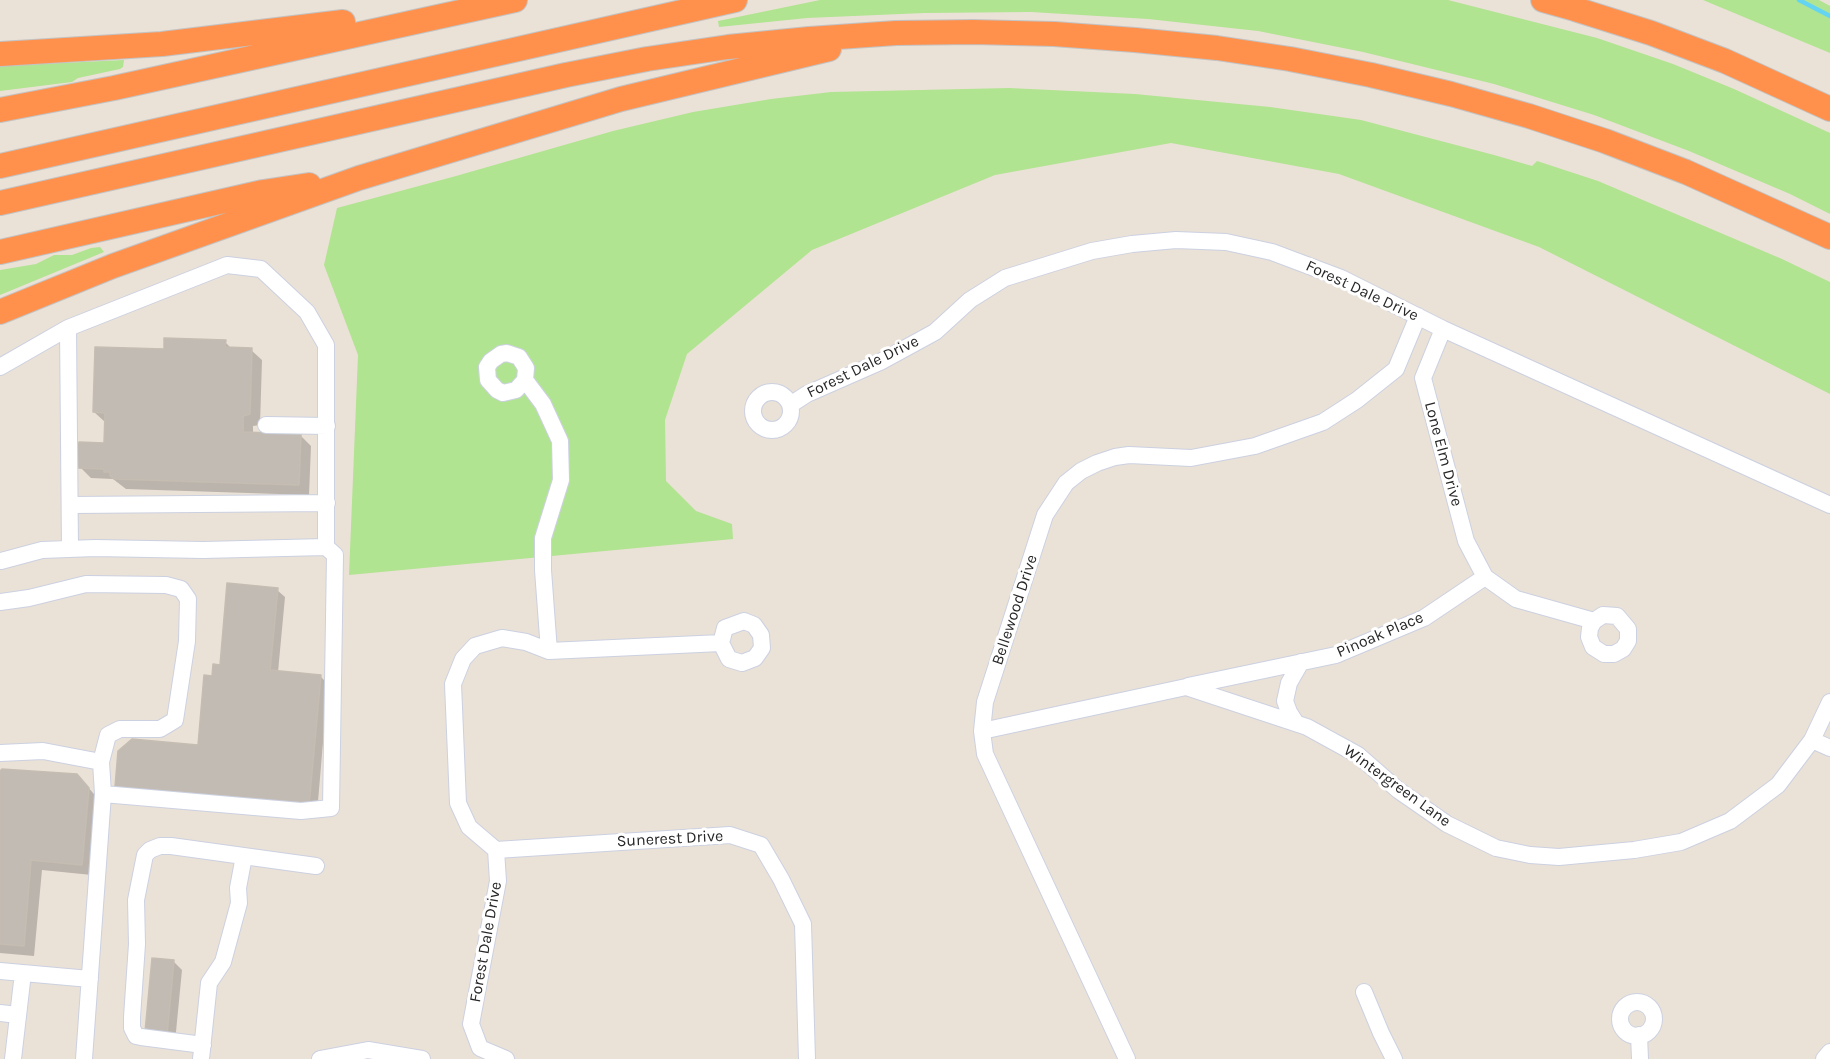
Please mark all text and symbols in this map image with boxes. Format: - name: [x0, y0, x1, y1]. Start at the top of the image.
- street label: Forest Dale Drive: [1303, 256, 1421, 326]
- street label: Forest Dale Drive: [804, 332, 922, 402]
- street label: Lone Elm Drive: [1420, 400, 1466, 508]
- street label: Bellewood Drive: [988, 552, 1042, 668]
- street label: Pinoak Place: [1334, 608, 1426, 662]
- street label: Wintergreen Lane: [1340, 741, 1454, 831]
- street label: Sunerest Drive: [616, 827, 724, 851]
- street label: Forest Dale Drive: [466, 880, 506, 1004]

